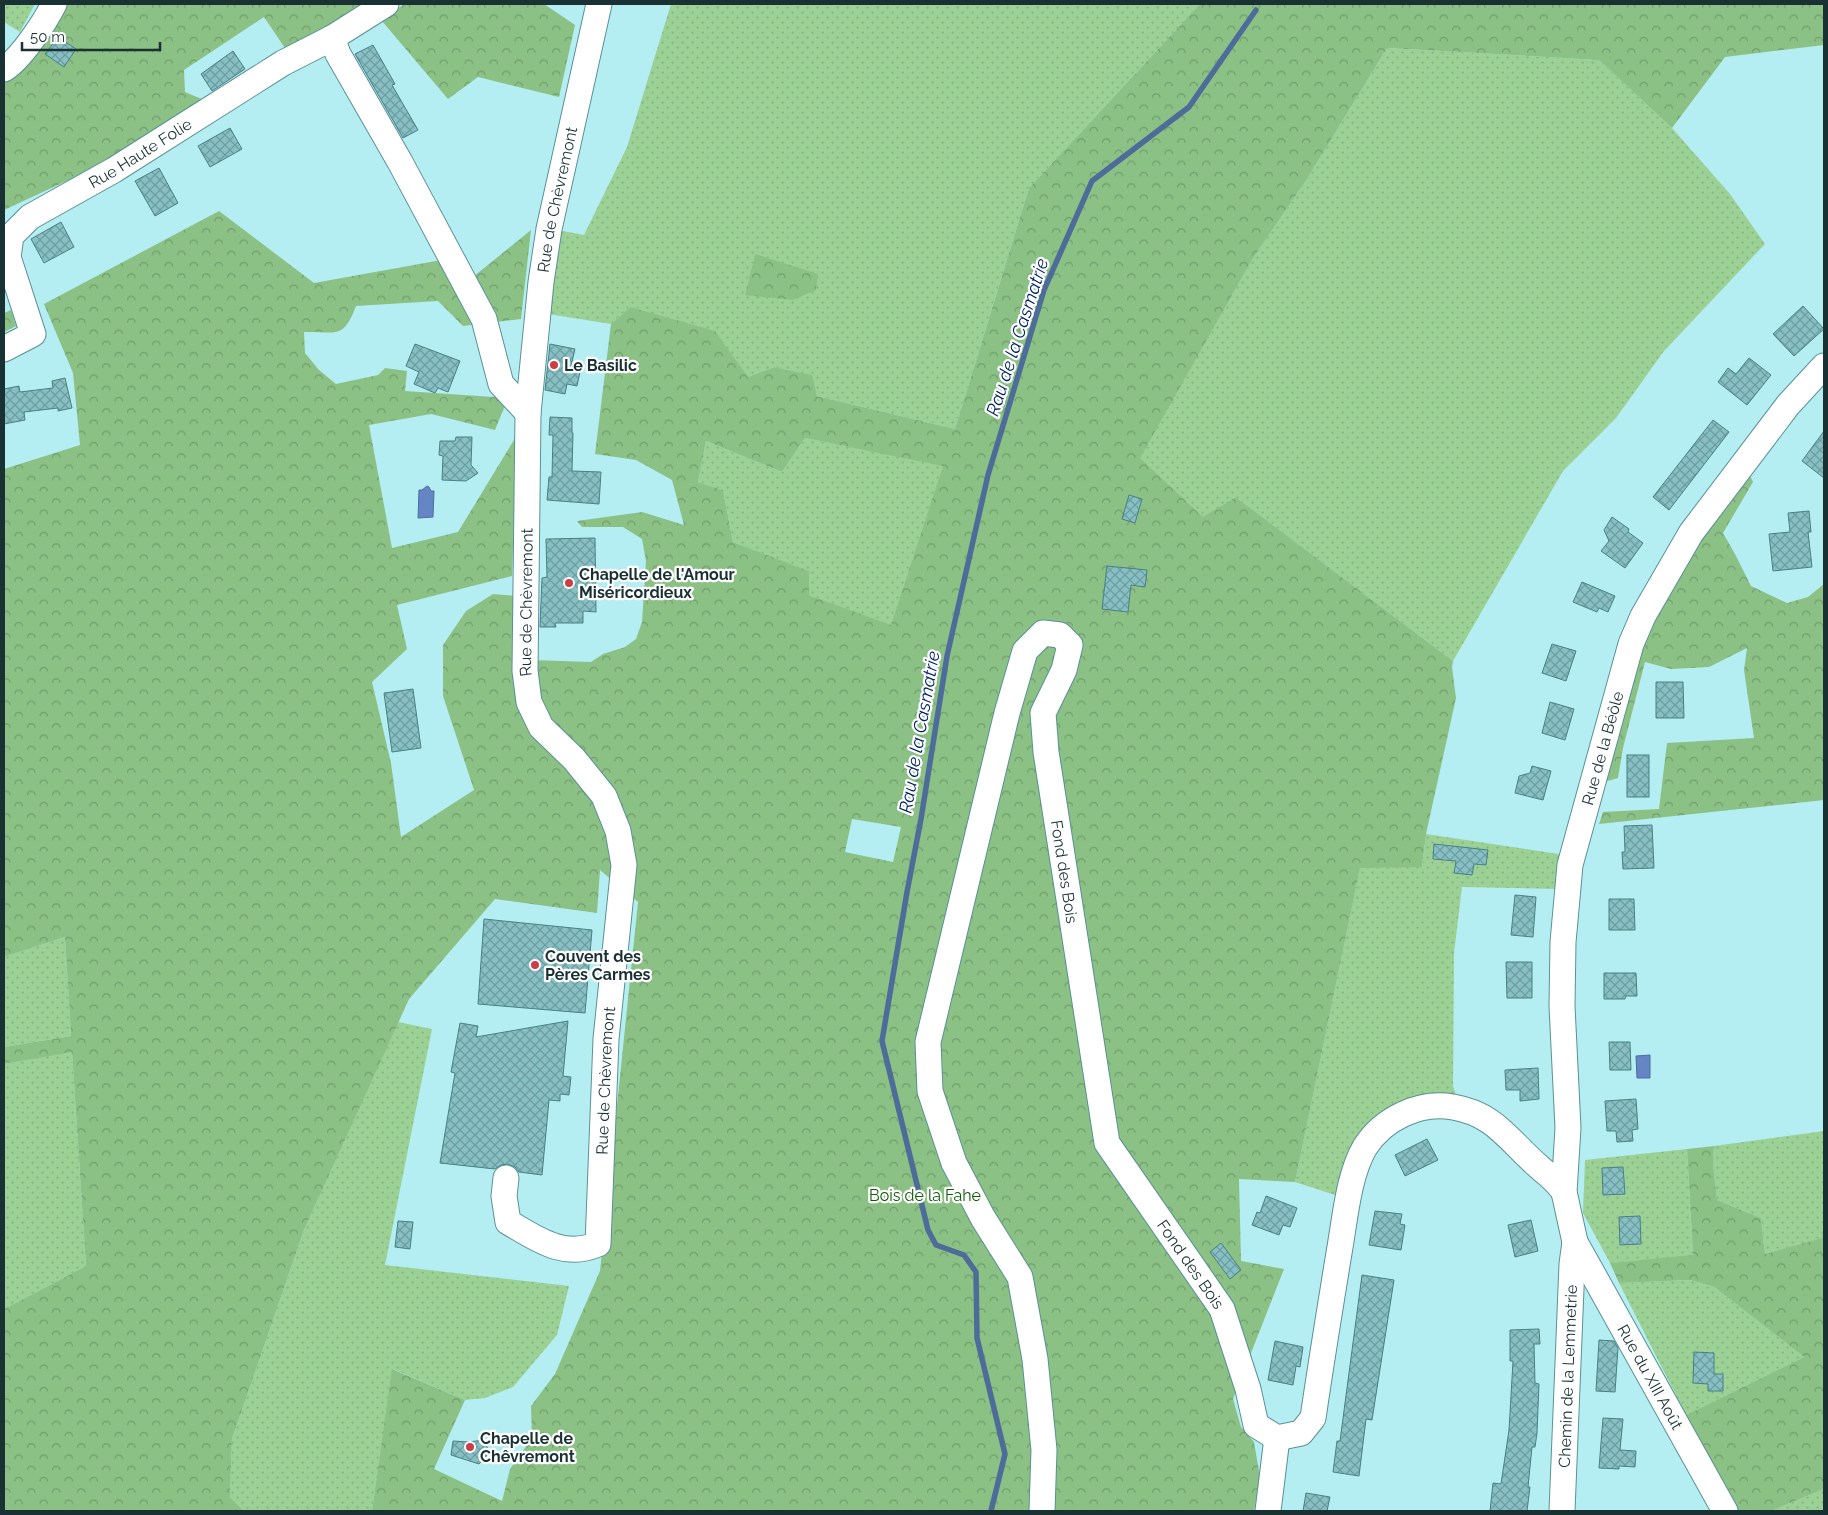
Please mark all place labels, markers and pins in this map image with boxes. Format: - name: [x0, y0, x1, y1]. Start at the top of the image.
- place label: Le Basilic: [564, 356, 637, 375]
- marker: Le Basilic: [548, 359, 560, 371]
- place label: Chapelle de l'Amour Miséricordieux: [579, 565, 735, 602]
- marker: Chapelle de l'Amour Miséricordieux: [563, 577, 575, 589]
- place label: Couvent des Pères Carmes: [545, 947, 651, 984]
- marker: Couvent des Pères Carmes: [529, 959, 541, 971]
- place label: Chapelle de Chêvremont: [480, 1429, 575, 1466]
- marker: Chapelle de Chêvremont: [464, 1441, 476, 1453]

